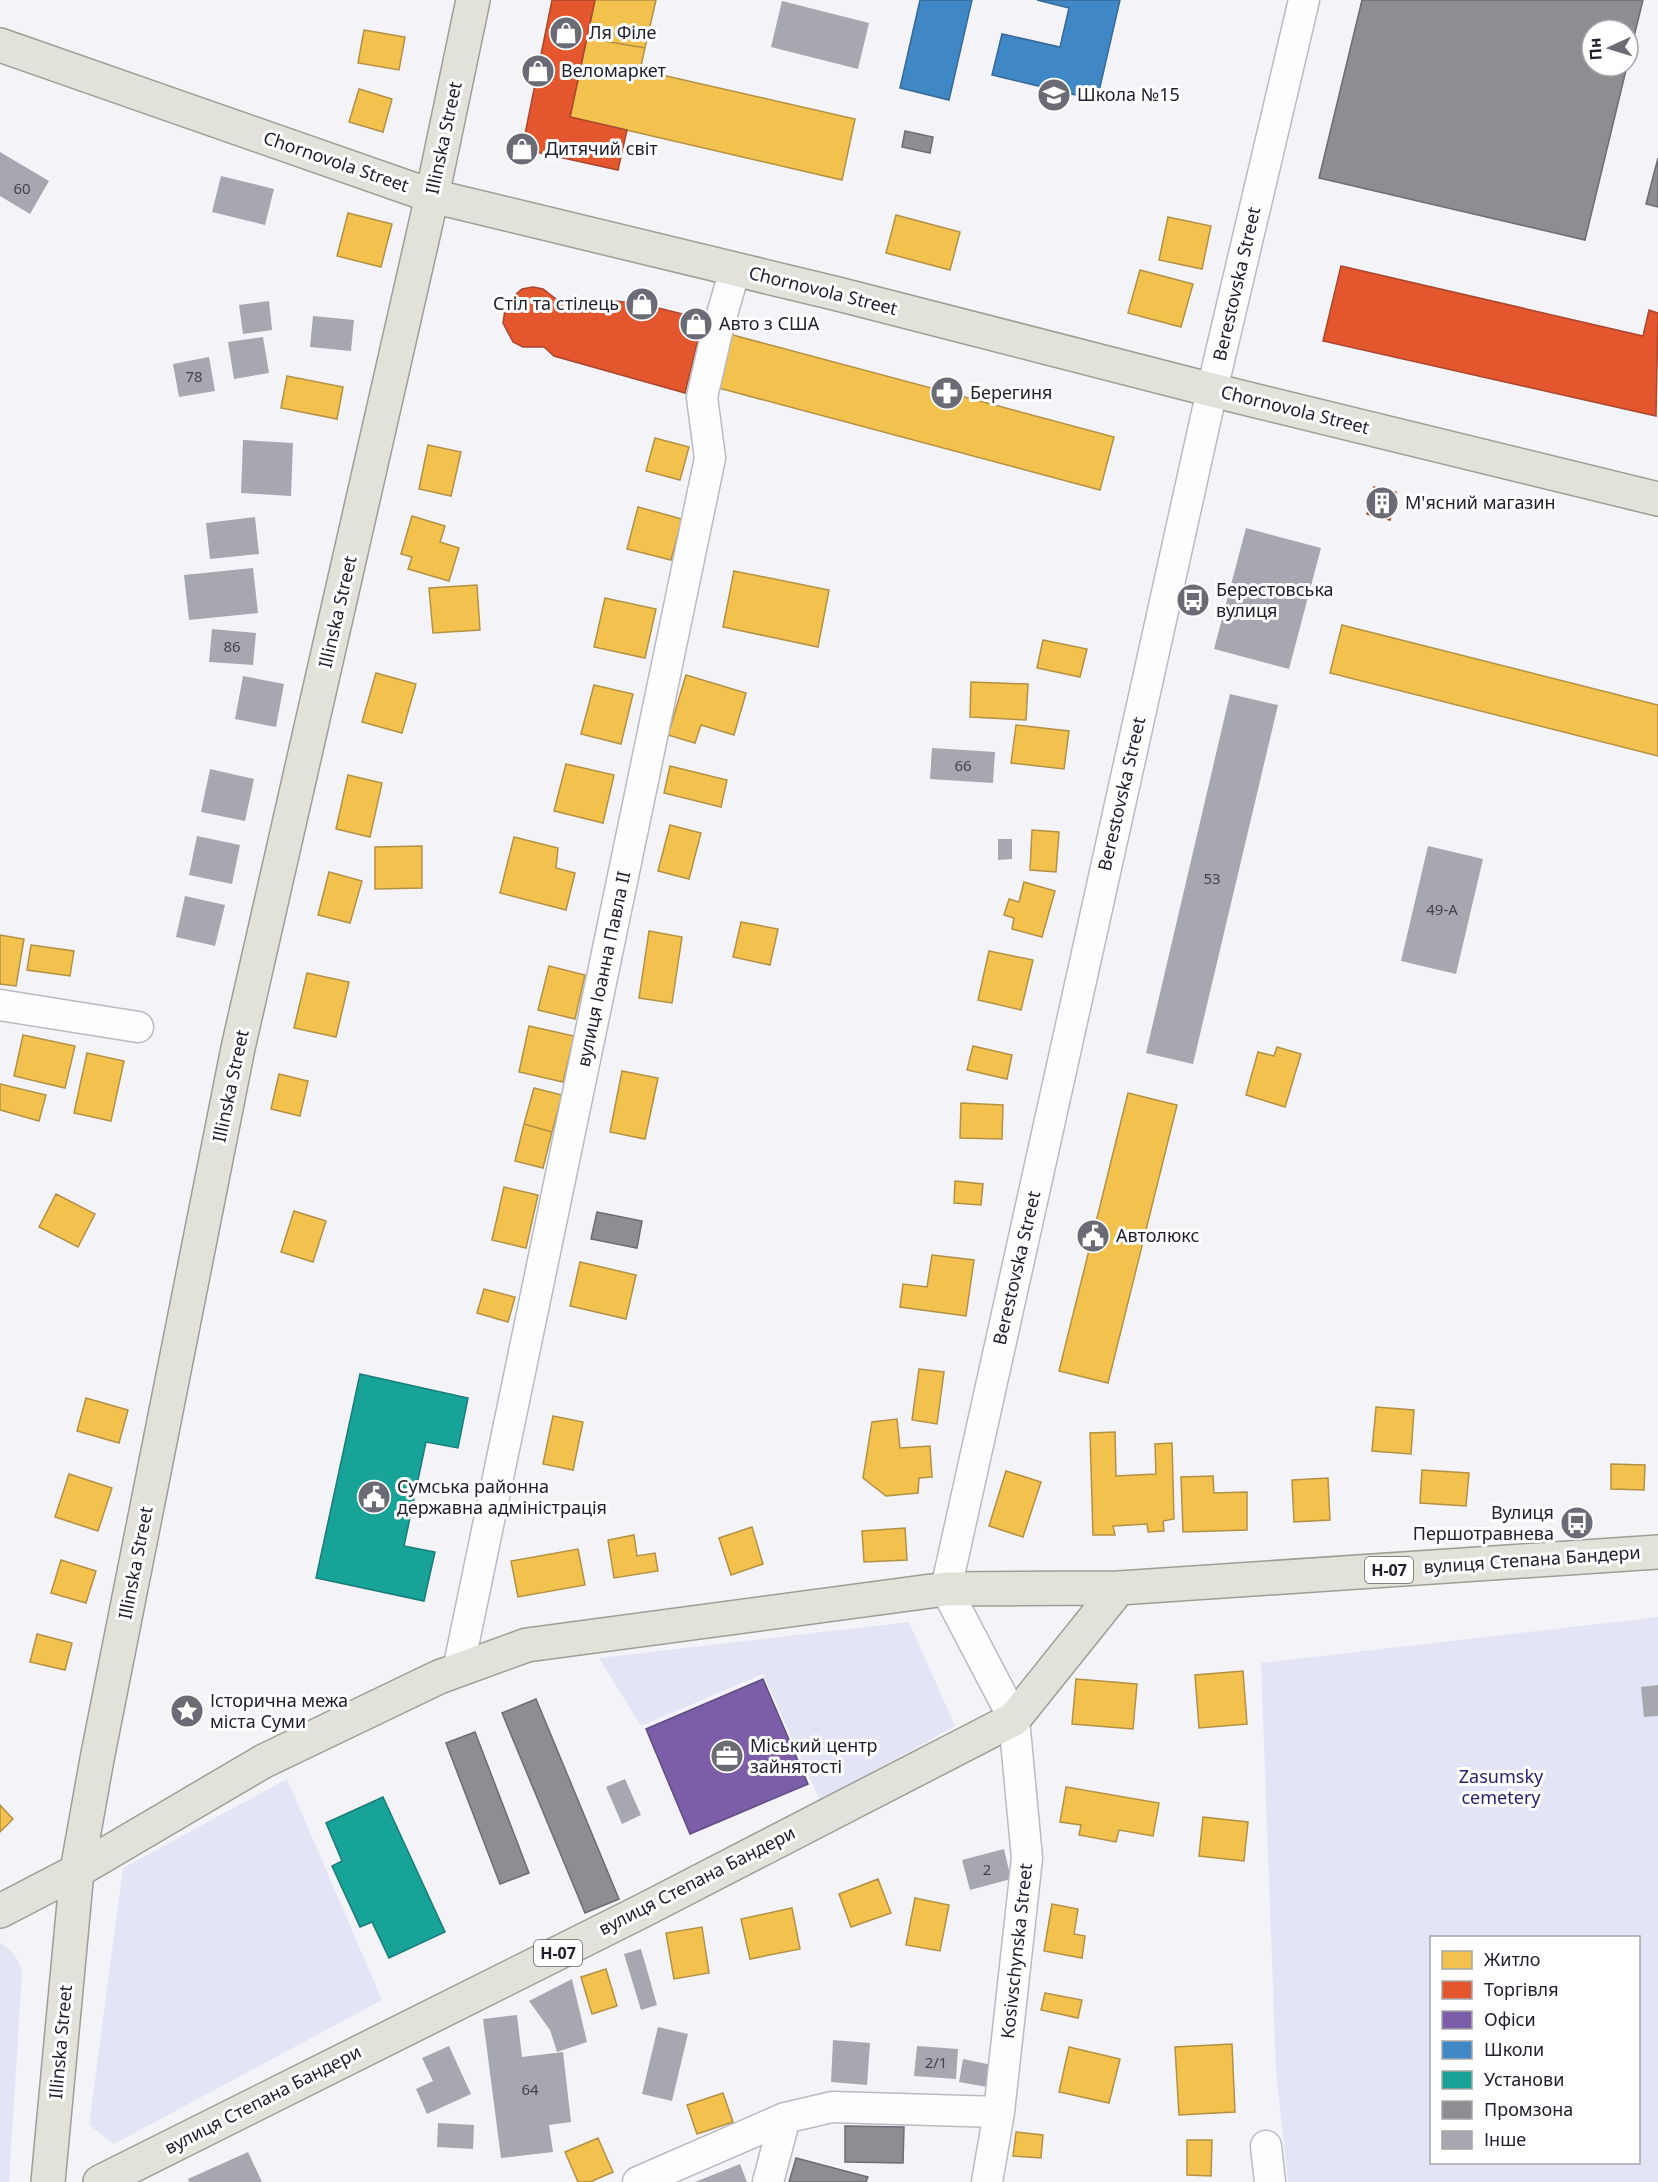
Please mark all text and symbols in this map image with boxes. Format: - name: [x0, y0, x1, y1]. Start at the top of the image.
- shop icon: Ля Філе: [548, 15, 584, 51]
- north arrow: [1580, 18, 1640, 78]
- place label: Ля Філе: [589, 20, 657, 44]
- text: Пн: [1583, 37, 1607, 61]
- shop icon: Веломаркет: [520, 53, 556, 89]
- place label: Веломаркет: [561, 58, 667, 82]
- school or university icon: Школа №15: [1036, 77, 1072, 113]
- street label: Illinska Street: [419, 79, 467, 196]
- place label: Школа №15: [1077, 82, 1180, 106]
- street label: Chornovola Street: [260, 125, 413, 197]
- shop icon: Дитячий світ: [504, 131, 540, 167]
- place label: Дитячий світ: [545, 136, 658, 160]
- house number: 60: [13, 178, 31, 198]
- street label: Berestovska Street: [1207, 204, 1266, 363]
- street label: Chornovola Street: [746, 260, 900, 320]
- shop icon: Стіл та стілець: [624, 286, 660, 322]
- place label: Стіл та стілець: [493, 291, 619, 315]
- shop icon: Авто з США: [678, 306, 714, 342]
- place label: Авто з США: [719, 311, 820, 335]
- house number: 78: [185, 366, 203, 386]
- pharmacy icon: Берегиня: [929, 375, 965, 411]
- street label: Chornovola Street: [1218, 379, 1372, 439]
- place label: Берегиня: [970, 380, 1052, 404]
- building icon: М'ясний магазин: [1364, 485, 1400, 521]
- place label: М'ясний магазин: [1405, 490, 1555, 514]
- street label: Illinska Street: [312, 553, 362, 670]
- place label: Берестовська вулиця: [1216, 577, 1334, 622]
- bus stop icon: Берестовська вулиця: [1175, 582, 1211, 618]
- house number: 86: [223, 636, 241, 656]
- street label: Berestovska Street: [1092, 714, 1151, 873]
- house number: 66: [954, 755, 972, 775]
- house number: 53: [1203, 868, 1221, 888]
- street label: вулиця Іоанна Павла II: [571, 869, 635, 1069]
- house number: 49-А: [1426, 899, 1458, 919]
- street label: Illinska Street: [206, 1027, 254, 1144]
- street label: Berestovska Street: [987, 1188, 1046, 1347]
- public building icon: Автолюкс: [1075, 1218, 1111, 1254]
- place label: Автолюкс: [1116, 1223, 1199, 1247]
- place label: Сумська районна державна адміністрація: [397, 1474, 607, 1519]
- public building icon: Сумська районна державна адміністрація: [356, 1479, 392, 1515]
- place label: Вулиця Першотравнева: [1413, 1500, 1554, 1545]
- street label: Illinska Street: [112, 1504, 158, 1621]
- bus stop icon: Вулиця Першотравнева: [1559, 1505, 1595, 1541]
- street label: вулиця Степана Бандери: [1423, 1539, 1641, 1579]
- road number: Н-07: [1365, 1557, 1413, 1583]
- place label: Історична межа міста Суми: [210, 1688, 348, 1733]
- place icon: Історична межа міста Суми: [169, 1693, 205, 1729]
- place label: Міський центр зайнятості: [750, 1733, 878, 1778]
- office icon: Міський центр зайнятості: [709, 1738, 745, 1774]
- park label: Zasumsky cemetery: [1459, 1764, 1544, 1809]
- street label: вулиця Степана Бандери: [594, 1820, 799, 1940]
- house number: 2: [983, 1859, 991, 1879]
- street label: Kosivschynska Street: [995, 1861, 1037, 2040]
- legend: [1430, 1936, 1640, 2164]
- road number: Н-07: [534, 1940, 582, 1966]
- text: Житло: [1484, 1947, 1541, 1971]
- text: Торгівля: [1484, 1977, 1559, 2001]
- street label: Illinska Street: [43, 1983, 77, 2100]
- text: Офіси: [1484, 2007, 1536, 2031]
- text: Школи: [1484, 2037, 1544, 2061]
- street label: вулиця Степана Бандери: [160, 2039, 365, 2159]
- house number: 2/1: [925, 2052, 947, 2072]
- text: Установи: [1484, 2067, 1564, 2091]
- house number: 64: [521, 2079, 539, 2099]
- text: Промзона: [1484, 2097, 1573, 2121]
- text: Інше: [1484, 2127, 1526, 2151]

